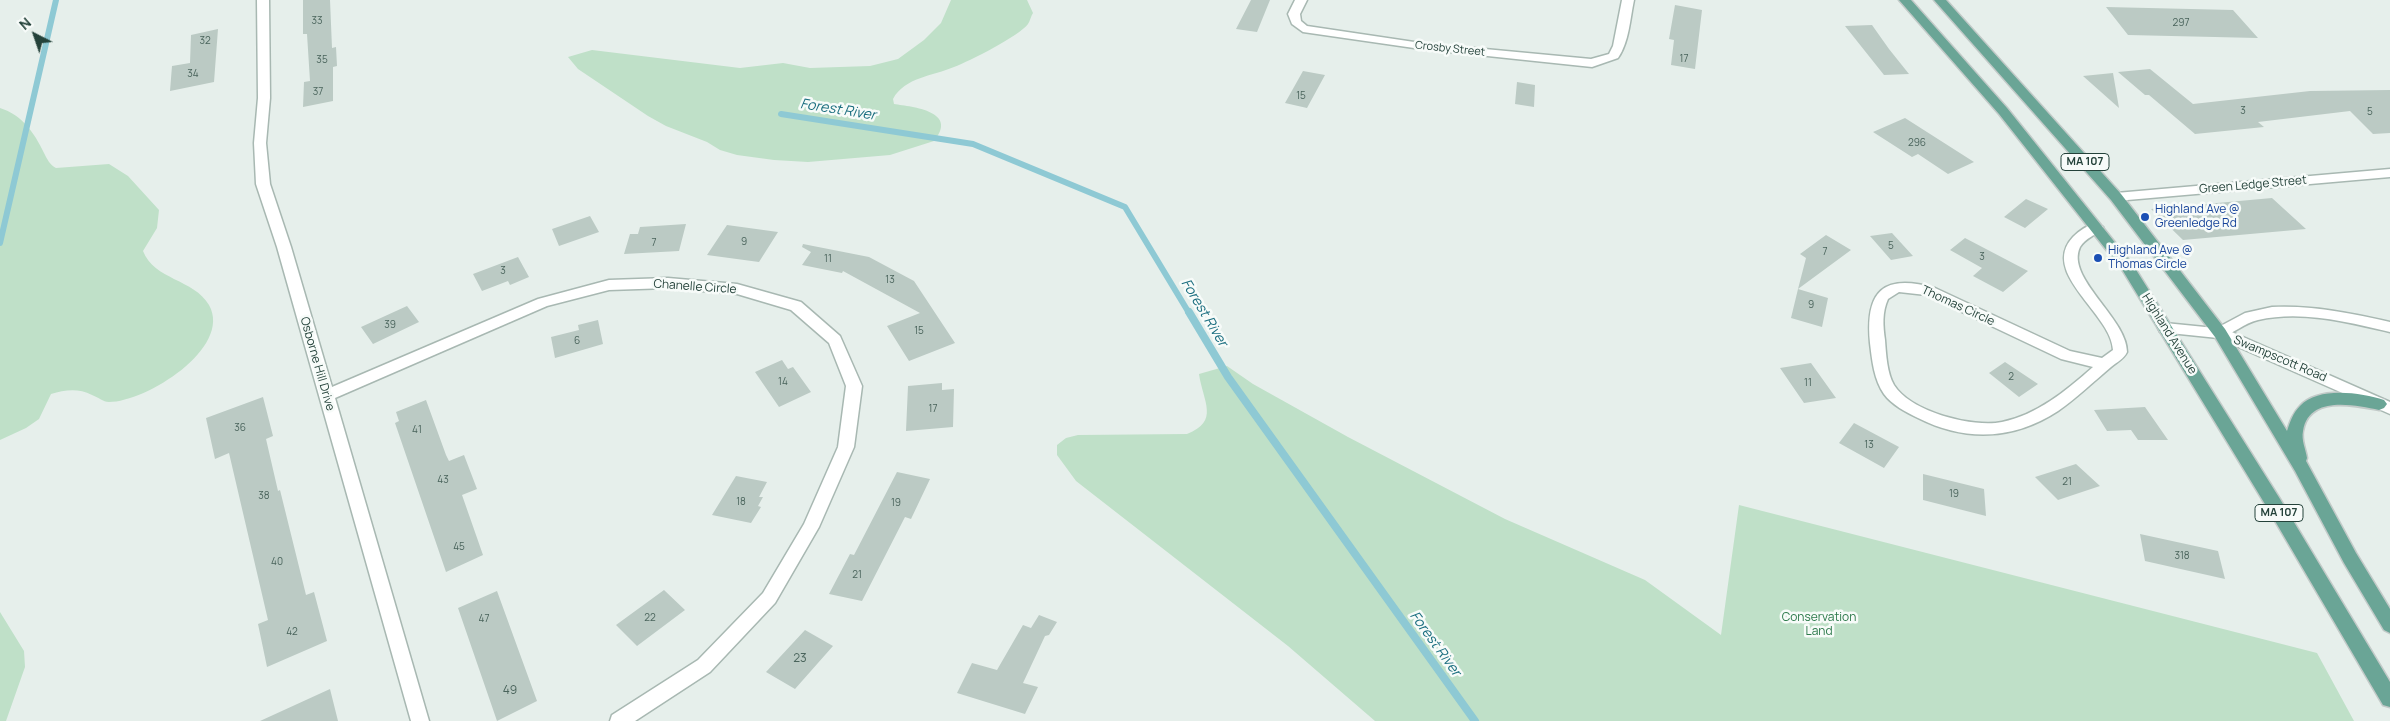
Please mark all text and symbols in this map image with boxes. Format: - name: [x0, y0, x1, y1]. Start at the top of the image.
- north arrow: [10, 10, 60, 60]
- text: N: [15, 13, 35, 34]
- house number: 33: [311, 15, 323, 27]
- house number: 297: [2173, 17, 2189, 29]
- house number: 32: [199, 35, 211, 47]
- street label: Crosby Street: [1414, 39, 1486, 59]
- house number: 17: [1680, 53, 1688, 65]
- house number: 35: [316, 54, 328, 66]
- house number: 34: [187, 68, 199, 80]
- house number: 37: [313, 86, 323, 98]
- house number: 15: [1296, 90, 1306, 102]
- water label: Forest River: [799, 96, 877, 124]
- house number: 3: [2240, 105, 2246, 117]
- house number: 5: [2367, 106, 2373, 118]
- house number: 296: [1908, 137, 1926, 149]
- road number: MA 107: [2061, 154, 2109, 170]
- street label: Green Ledge Street: [2199, 173, 2307, 197]
- place label: Highland Ave @ Greenledge Rd: [2155, 203, 2240, 231]
- marker: Highland Ave @ Greenledge Rd: [2139, 211, 2151, 223]
- house number: 9: [741, 236, 747, 248]
- house number: 7: [651, 237, 657, 249]
- house number: 5: [1888, 240, 1894, 252]
- place label: Highland Ave @ Thomas Circle: [2108, 244, 2193, 272]
- house number: 7: [1822, 246, 1828, 258]
- house number: 3: [1979, 251, 1985, 263]
- marker: Highland Ave @ Thomas Circle: [2092, 252, 2104, 264]
- house number: 11: [824, 253, 832, 265]
- house number: 3: [500, 265, 506, 277]
- house number: 13: [885, 274, 895, 286]
- water label: Forest River: [1177, 276, 1231, 350]
- street label: Chanelle Circle: [653, 277, 737, 297]
- street label: Thomas Circle: [1919, 283, 1997, 329]
- street label: Highland Avenue: [2138, 291, 2200, 377]
- house number: 9: [1808, 299, 1814, 311]
- street label: Osborne Hill Drive: [297, 315, 337, 413]
- house number: 39: [384, 319, 396, 331]
- house number: 15: [914, 325, 924, 337]
- street label: Swampscott Road: [2231, 333, 2329, 385]
- house number: 6: [574, 335, 580, 347]
- house number: 2: [2008, 371, 2014, 383]
- house number: 14: [778, 376, 788, 388]
- house number: 11: [1804, 377, 1812, 389]
- house number: 17: [929, 403, 937, 415]
- house number: 36: [234, 422, 246, 434]
- house number: 41: [412, 424, 422, 436]
- house number: 13: [1864, 439, 1874, 451]
- house number: 43: [437, 474, 449, 486]
- house number: 21: [2062, 476, 2072, 488]
- house number: 19: [1949, 488, 1959, 500]
- house number: 38: [258, 490, 270, 502]
- house number: 18: [736, 496, 746, 508]
- house number: 19: [891, 497, 901, 509]
- road number: MA 107: [2255, 504, 2303, 522]
- house number: 45: [453, 541, 465, 553]
- house number: 318: [2174, 550, 2190, 562]
- house number: 40: [271, 556, 283, 568]
- house number: 21: [852, 569, 862, 581]
- water label: Forest River: [1406, 608, 1464, 680]
- park label: Conservation Land: [1782, 611, 1856, 639]
- house number: 22: [644, 612, 656, 624]
- house number: 47: [479, 613, 489, 625]
- house number: 42: [286, 626, 298, 638]
- house number: 23: [793, 652, 807, 666]
- house number: 49: [503, 684, 517, 698]

